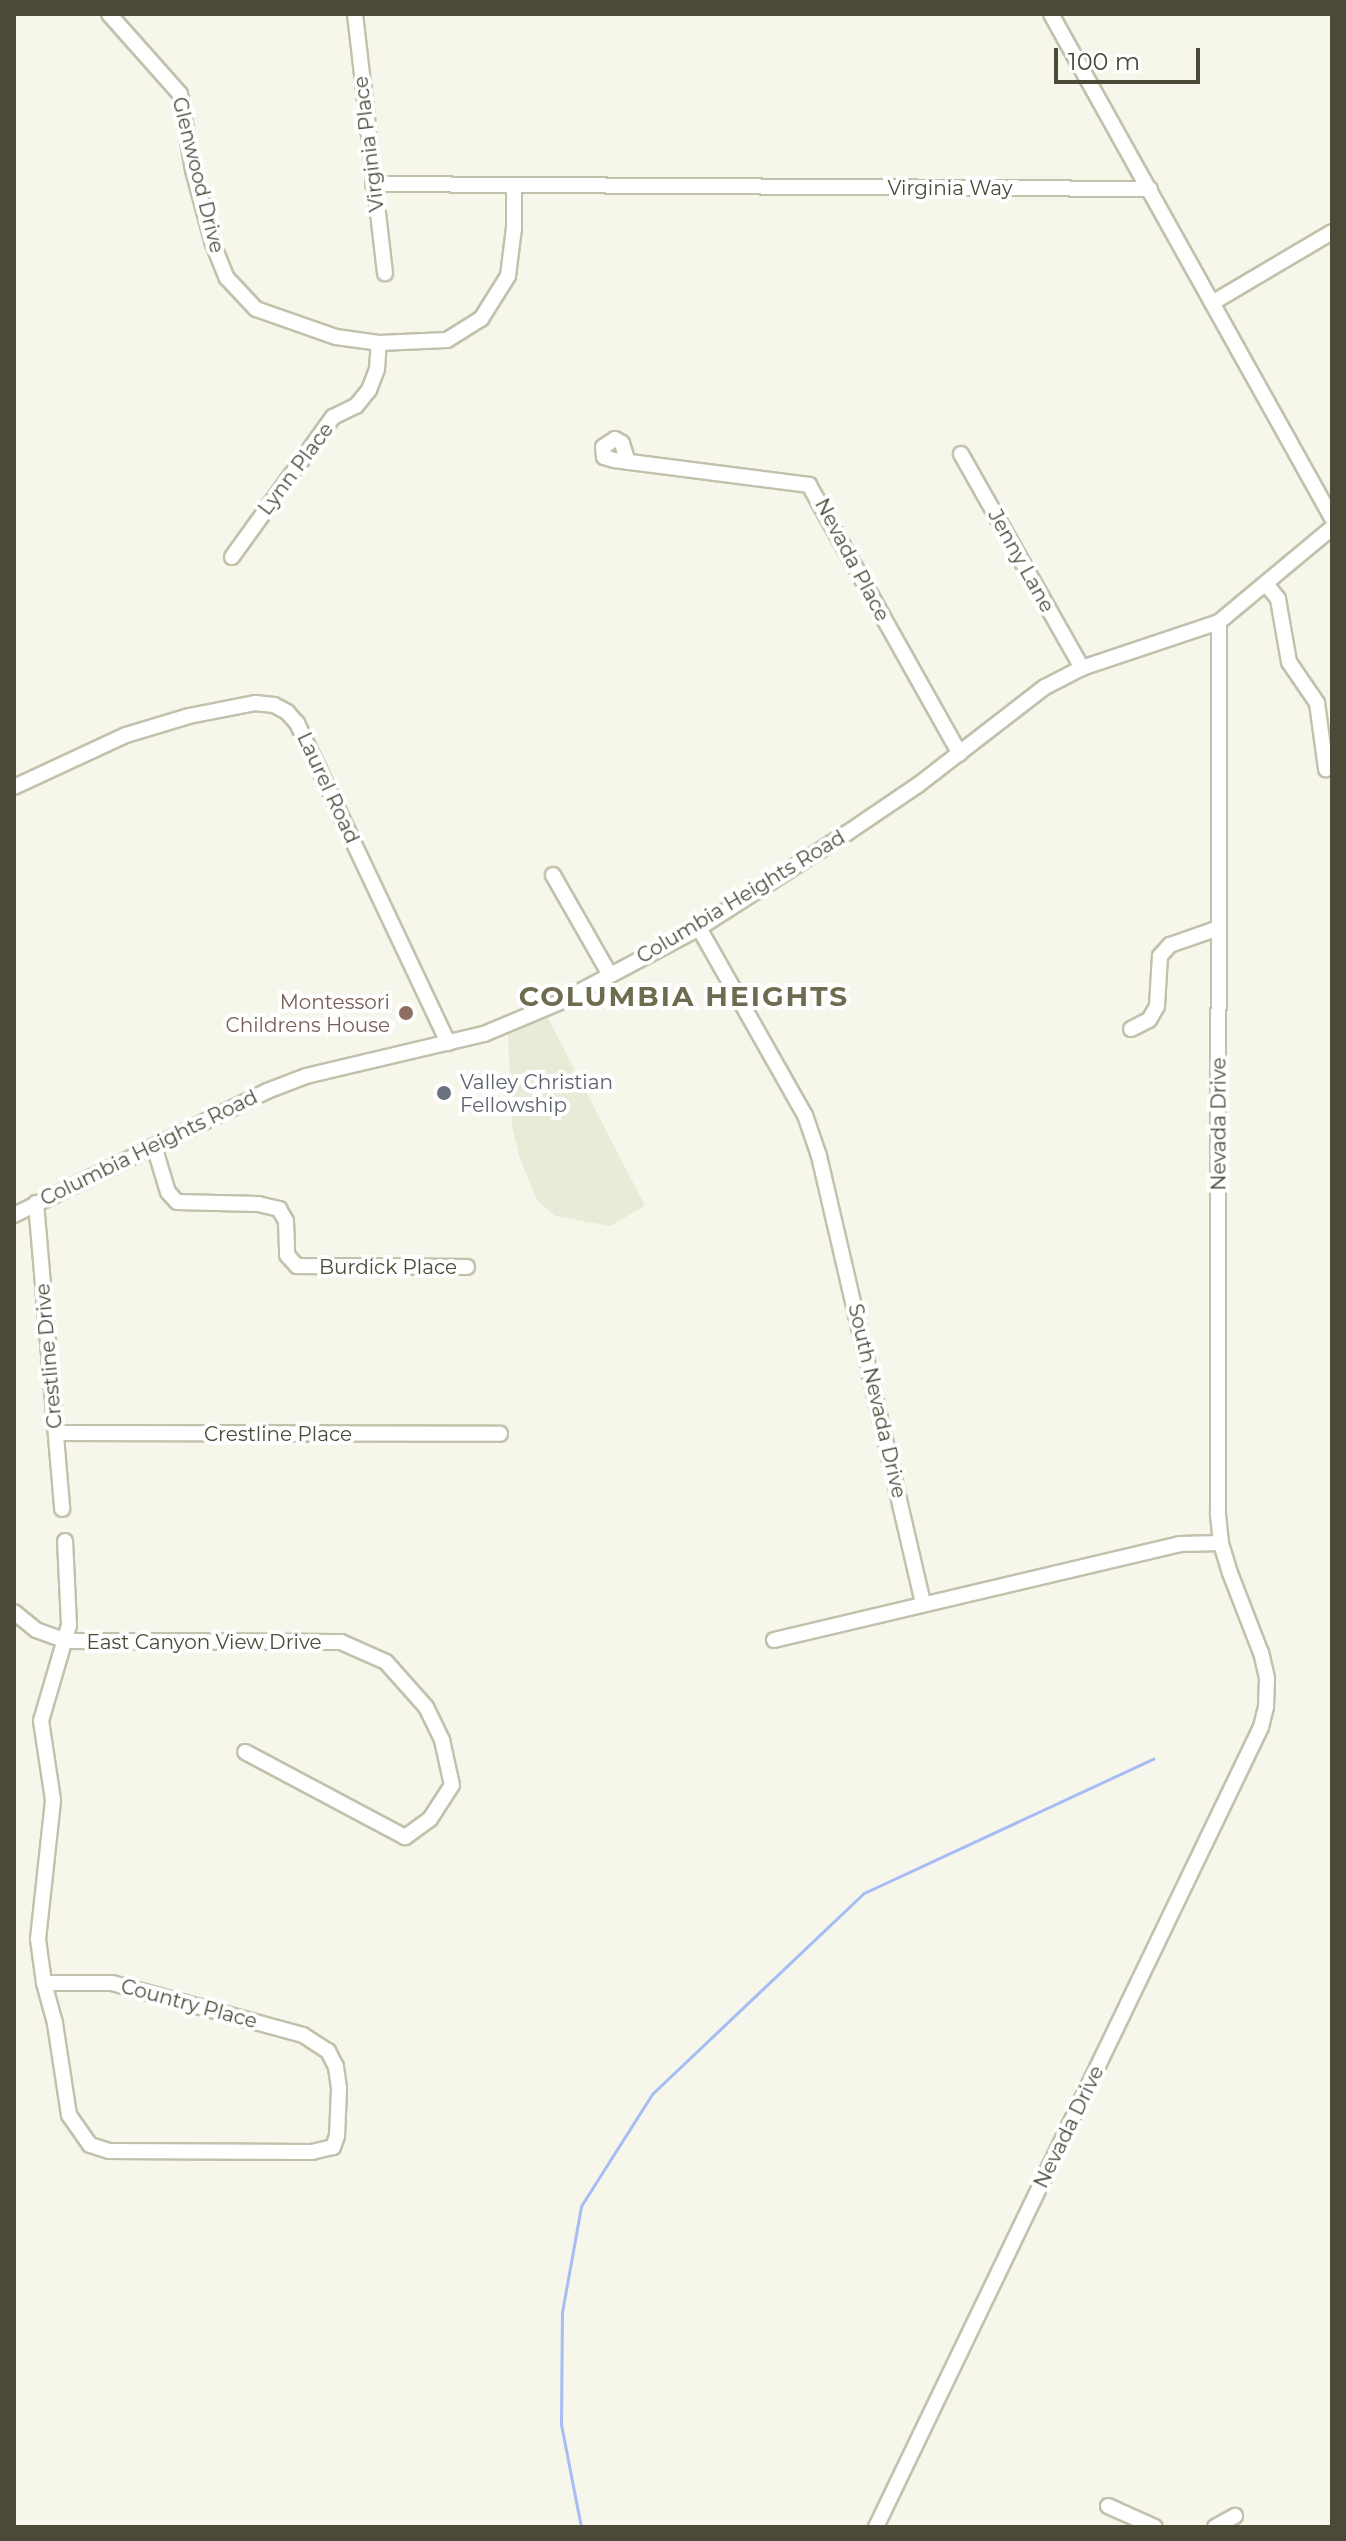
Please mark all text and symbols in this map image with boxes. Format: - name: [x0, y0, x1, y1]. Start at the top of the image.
- scale bar: [1058, 32, 1204, 82]
- text: 100 m: [1068, 47, 1140, 76]
- street label: Virginia Place: [349, 75, 389, 213]
- street label: Glenwood Drive: [167, 95, 229, 255]
- street label: Virginia Way: [887, 176, 1013, 200]
- street label: Lynn Place: [253, 418, 339, 520]
- street label: Nevada Place: [810, 494, 894, 626]
- street label: Jenny Lane: [983, 505, 1059, 617]
- street label: Laurel Road: [292, 729, 364, 847]
- street label: Columbia Heights Road: [633, 825, 849, 969]
- district label: COLUMBIA HEIGHTS: [519, 979, 849, 1013]
- place label: Montessori Childrens House: [226, 990, 390, 1037]
- marker: Montessori Childrens House: [397, 1004, 415, 1022]
- street label: Nevada Drive: [1207, 1057, 1231, 1191]
- place label: Valley Christian Fellowship: [460, 1070, 613, 1117]
- marker: Valley Christian Fellowship: [435, 1084, 453, 1102]
- street label: Columbia Heights Road: [36, 1085, 262, 1211]
- street label: Burdick Place: [319, 1255, 457, 1279]
- street label: Crestline Drive: [31, 1282, 67, 1430]
- street label: South Nevada Drive: [843, 1302, 911, 1500]
- street label: Crestline Place: [204, 1422, 352, 1446]
- street label: East Canyon View Drive: [86, 1630, 322, 1654]
- street label: Country Place: [118, 1974, 260, 2034]
- street label: Nevada Drive: [1029, 2062, 1109, 2192]

